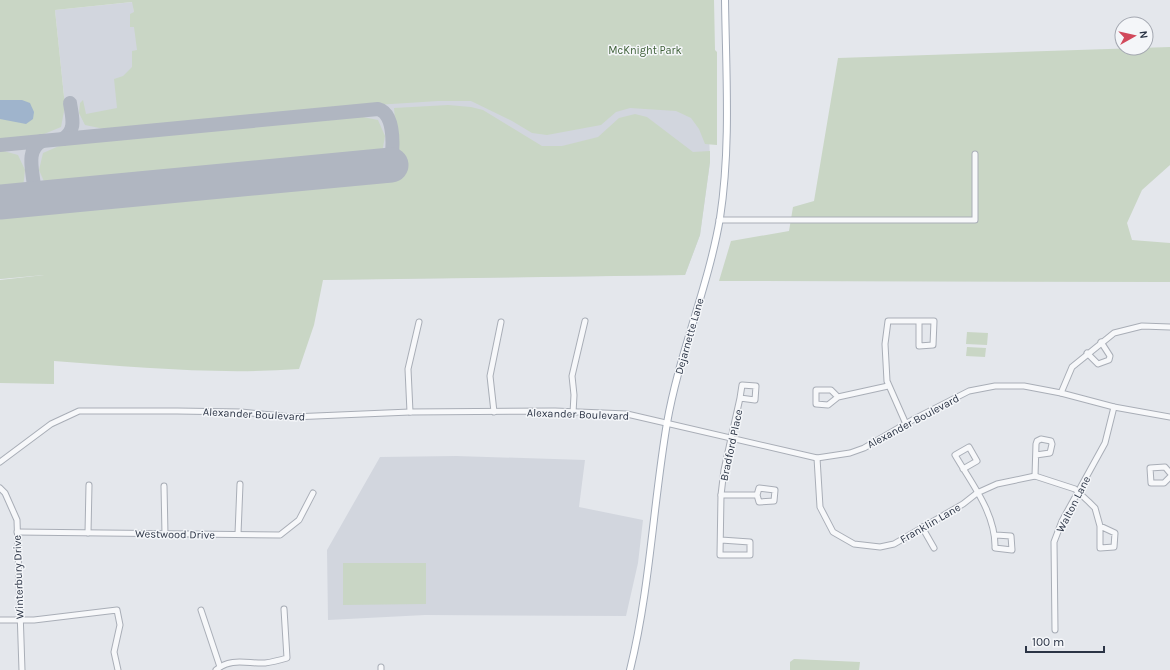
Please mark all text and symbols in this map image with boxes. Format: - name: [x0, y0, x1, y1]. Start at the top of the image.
- north arrow: [1114, 16, 1154, 56]
- text: N: [1136, 30, 1150, 39]
- park label: McKnight Park: [608, 44, 682, 57]
- street label: Dejarnette Lane: [672, 296, 707, 376]
- street label: Alexander Boulevard: [865, 392, 962, 451]
- street label: Alexander Boulevard: [202, 405, 305, 424]
- street label: Alexander Boulevard: [527, 406, 629, 423]
- street label: Bradford Place: [718, 408, 745, 482]
- street label: Walton Lane: [1054, 474, 1093, 535]
- street label: Franklin Lane: [898, 501, 963, 546]
- street label: Westwood Drive: [135, 527, 215, 542]
- street label: Winterbury Drive: [11, 534, 26, 619]
- scale bar: [1026, 628, 1104, 654]
- text: 100 m: [1032, 635, 1064, 649]

